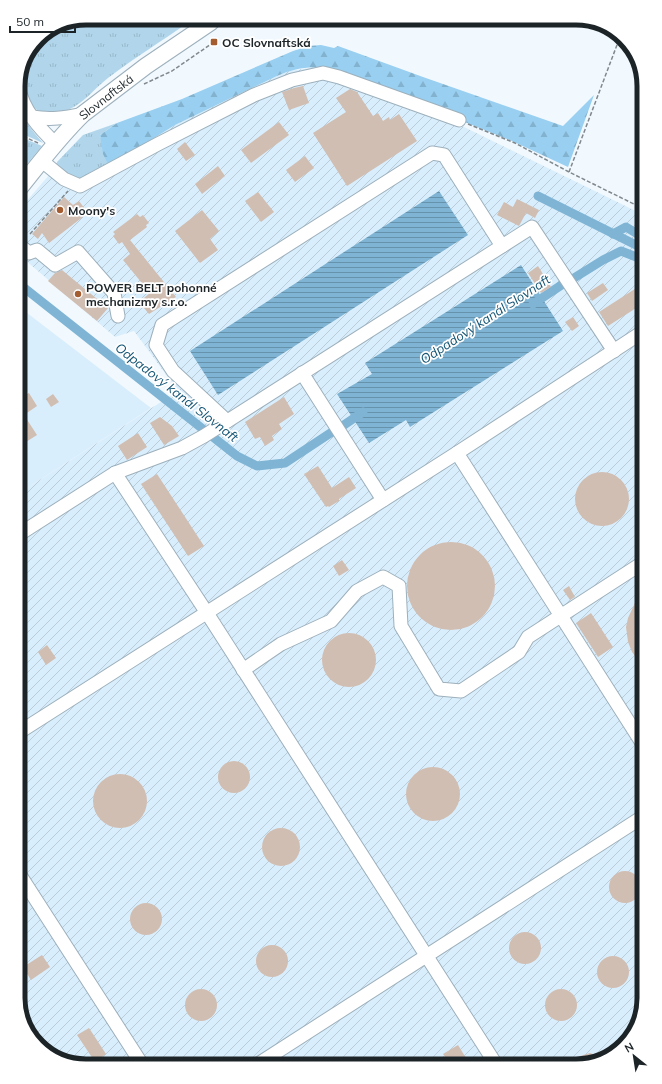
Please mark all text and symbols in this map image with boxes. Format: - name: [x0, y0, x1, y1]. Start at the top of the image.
- scale bar: [10, 8, 75, 34]
- text: 50 m: [16, 14, 44, 29]
- place label: OC Slovnaftská: [222, 35, 311, 50]
- marker: OC Slovnaftská: [209, 37, 219, 47]
- street label: Slovnaftská: [76, 71, 136, 123]
- place label: Moony's: [68, 203, 115, 218]
- marker: Moony's: [55, 205, 65, 215]
- water label: Odpadový kanál Slovnaft: [417, 271, 553, 367]
- place label: POWER BELT pohonné mechanizmy s.r.o.: [86, 280, 217, 309]
- marker: POWER BELT pohonné mechanizmy s.r.o.: [73, 289, 83, 299]
- water label: Odpadový kanál Slovnaft: [112, 339, 242, 445]
- north arrow: [614, 1036, 654, 1076]
- text: N: [622, 1039, 636, 1055]

